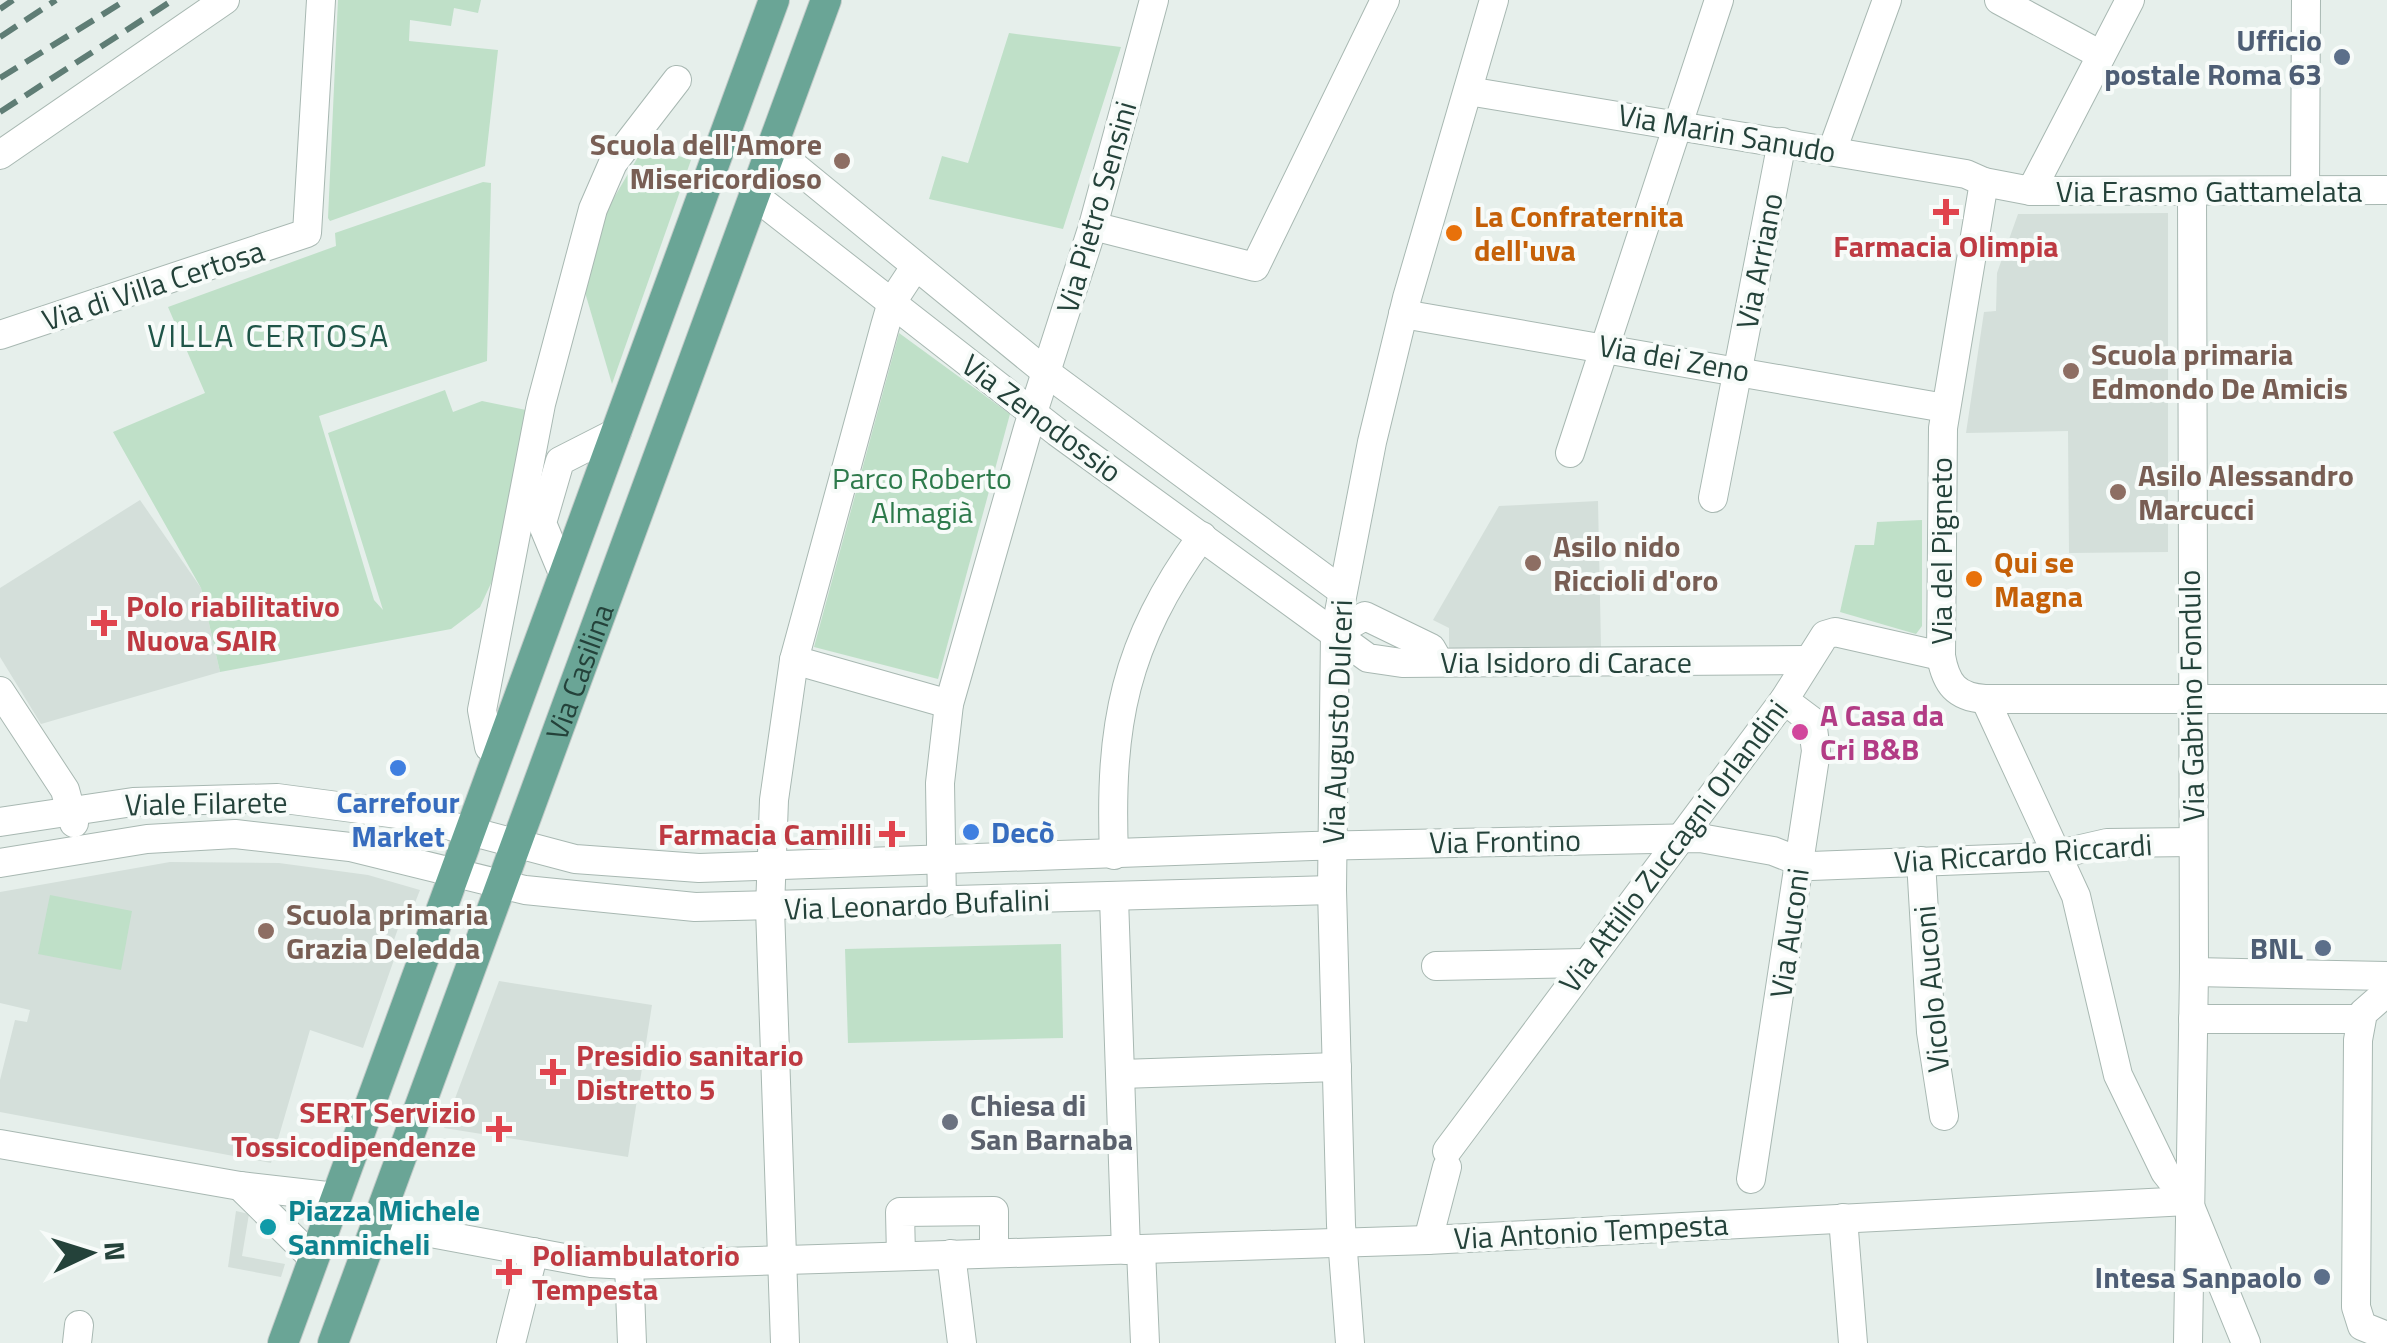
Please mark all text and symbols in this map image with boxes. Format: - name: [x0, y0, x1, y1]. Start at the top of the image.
- place label: Ufficio postale Roma 63: [2104, 17, 2322, 97]
- marker: Ufficio postale Roma 63: [2331, 46, 2353, 68]
- street label: Via Marin Sanudo: [1614, 91, 1840, 175]
- street label: Via Pietro Sensini: [1044, 95, 1148, 319]
- place label: Scuola dell'Amore Misericordioso: [590, 121, 822, 201]
- marker: Scuola dell'Amore Misericordioso: [831, 150, 853, 172]
- street label: Via Erasmo Gattamelata: [2056, 168, 2362, 214]
- street label: Via Arriano: [1723, 189, 1795, 333]
- place label: La Confraternita dell'uva: [1474, 193, 1684, 273]
- marker: Farmacia Olimpia: [1935, 201, 1957, 223]
- marker: La Confraternita dell'uva: [1443, 222, 1465, 244]
- place label: Farmacia Olimpia: [1833, 223, 2059, 269]
- street label: Via di Villa Certosa: [36, 227, 270, 343]
- district label: VILLA CERTOSA: [147, 311, 391, 359]
- street label: Via dei Zeno: [1595, 322, 1753, 394]
- place label: Scuola primaria Edmondo De Amicis: [2091, 331, 2348, 411]
- street label: Via Zenodossio: [952, 342, 1132, 494]
- marker: Scuola primaria Edmondo De Amicis: [2060, 360, 2082, 382]
- place label: Asilo Alessandro Marcucci: [2138, 452, 2354, 532]
- park label: Parco Roberto Almagià: [832, 455, 1012, 535]
- street label: Via del Pigneto: [1918, 457, 1964, 645]
- marker: Asilo Alessandro Marcucci: [2107, 481, 2129, 503]
- place label: Asilo nido Riccioli d'oro: [1553, 523, 1719, 603]
- place label: Qui se Magna: [1994, 539, 2083, 619]
- marker: Asilo nido Riccioli d'oro: [1522, 552, 1544, 574]
- marker: Qui se Magna: [1963, 568, 1985, 590]
- street label: Via Gabrino Fondulo: [2166, 570, 2216, 822]
- place label: Polo riabilitativo Nuova SAIR: [126, 583, 340, 663]
- street label: Via Casilina: [533, 597, 625, 746]
- street label: Via Augusto Dulceri: [1310, 599, 1364, 845]
- marker: Polo riabilitativo Nuova SAIR: [91, 610, 117, 636]
- street label: Via Isidoro di Carace: [1440, 639, 1692, 685]
- street label: Via Attilio Zuccagni Orlandini: [1547, 689, 1799, 1003]
- place label: A Casa da Cri B&B: [1820, 692, 1944, 772]
- marker: A Casa da Cri B&B: [1789, 721, 1811, 743]
- marker: Carrefour Market: [387, 757, 409, 779]
- street label: Viale Filarete: [124, 779, 288, 827]
- place label: Carrefour Market: [336, 779, 460, 859]
- place label: Decò: [991, 809, 1055, 855]
- place label: Farmacia Camilli: [658, 811, 872, 857]
- street label: Via Frontino: [1429, 817, 1581, 865]
- marker: Decò: [960, 821, 982, 843]
- street label: Via Riccardo Riccardi: [1892, 821, 2154, 885]
- marker: Farmacia Camilli: [881, 823, 903, 845]
- street label: Via Auconi: [1757, 865, 1821, 1001]
- street label: Via Leonardo Bufalini: [783, 876, 1051, 932]
- place label: Scuola primaria Grazia Deledda: [286, 891, 488, 971]
- street label: Vicolo Auconi: [1901, 904, 1961, 1074]
- marker: Scuola primaria Grazia Deledda: [255, 920, 277, 942]
- place label: BNL: [2250, 925, 2303, 971]
- marker: BNL: [2312, 937, 2334, 959]
- place label: Presidio sanitario Distretto 5: [576, 1032, 804, 1112]
- marker: Presidio sanitario Distretto 5: [540, 1059, 566, 1085]
- place label: Chiesa di San Barnaba: [970, 1082, 1133, 1162]
- place label: SERT Servizio Tossicodipendenze: [231, 1089, 476, 1169]
- marker: Chiesa di San Barnaba: [939, 1111, 961, 1133]
- marker: SERT Servizio Tossicodipendenze: [486, 1116, 512, 1142]
- place label: Piazza Michele Sanmicheli: [288, 1187, 480, 1267]
- street label: Via Antonio Tempesta: [1453, 1201, 1729, 1261]
- north arrow: [40, 1203, 140, 1303]
- marker: Piazza Michele Sanmicheli: [257, 1216, 279, 1238]
- place label: Poliambulatorio Tempesta: [532, 1232, 740, 1312]
- text: N: [93, 1240, 138, 1262]
- place label: Intesa Sanpaolo: [2095, 1254, 2302, 1300]
- marker: Poliambulatorio Tempesta: [496, 1259, 522, 1285]
- marker: Intesa Sanpaolo: [2311, 1266, 2333, 1288]

